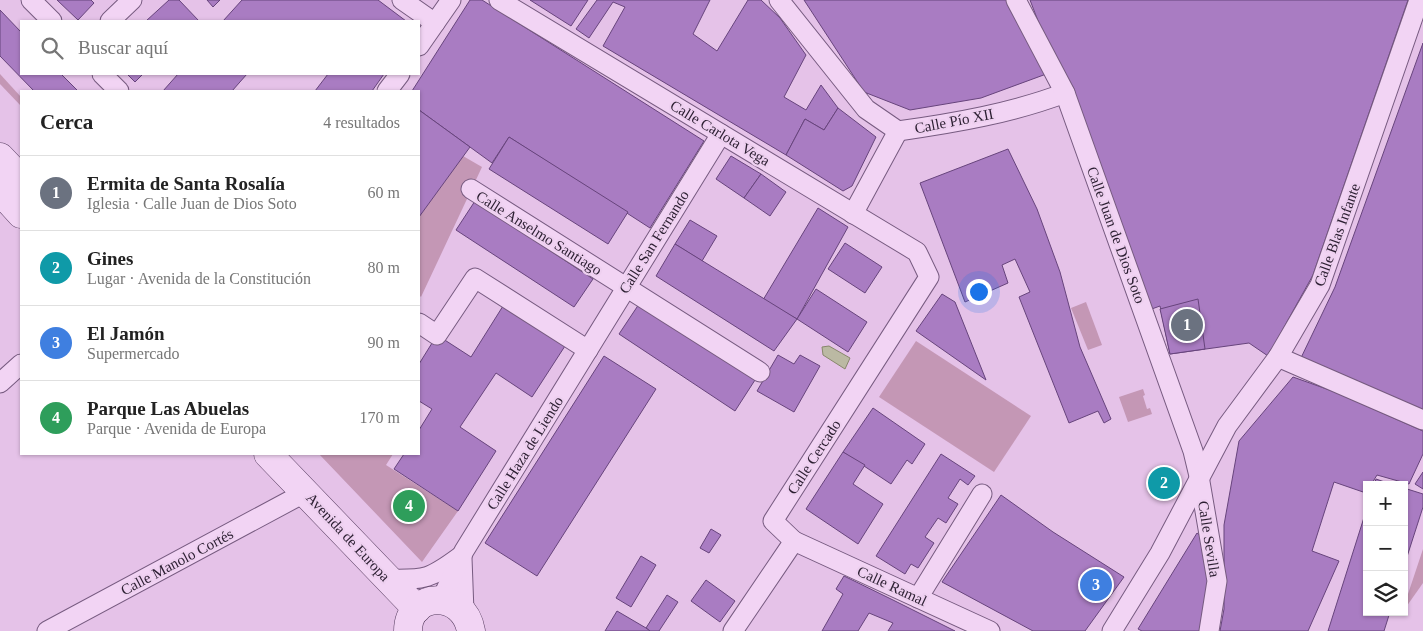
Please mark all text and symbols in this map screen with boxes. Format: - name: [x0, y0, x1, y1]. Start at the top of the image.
- search box: [20, 20, 420, 75]
- icon: search: [38, 34, 66, 62]
- text: Buscar aquí: [78, 37, 168, 58]
- street label: Calle Carlota Vega: [667, 97, 773, 169]
- street label: Calle Pío XII: [913, 106, 995, 136]
- text: Cerca: [40, 110, 93, 134]
- text: 4 resultados: [323, 114, 400, 131]
- street label: Calle Juan de Dios Soto: [1084, 165, 1148, 305]
- text: Ermita de Santa Rosalía: [87, 173, 285, 194]
- street label: Calle Blas Infante: [1311, 181, 1363, 289]
- text: 1: [52, 184, 60, 201]
- text: 60 m: [368, 184, 400, 201]
- street label: Calle Anselmo Santiago: [473, 188, 605, 278]
- street label: Calle San Fernando: [616, 188, 692, 296]
- text: Iglesia · Calle Juan de Dios Soto: [87, 195, 297, 212]
- text: Gines: [87, 248, 133, 269]
- text: 2: [52, 259, 60, 276]
- text: 80 m: [368, 259, 400, 276]
- text: Lugar · Avenida de la Constitución: [87, 270, 311, 287]
- your location: [966, 279, 992, 305]
- pin: 1: [1171, 306, 1203, 344]
- text: El Jamón: [87, 323, 165, 344]
- text: 3: [52, 334, 60, 351]
- text: 90 m: [368, 334, 400, 351]
- text: Supermercado: [87, 345, 179, 362]
- street label: Calle Haza de Liendo: [484, 393, 566, 513]
- text: Parque Las Abuelas: [87, 398, 249, 419]
- text: 4: [52, 409, 60, 426]
- text: 170 m: [360, 409, 400, 426]
- street label: Calle Cercado: [784, 417, 844, 497]
- text: Parque · Avenida de Europa: [87, 420, 266, 437]
- pin: 2: [1148, 464, 1180, 502]
- map controls: [1363, 481, 1408, 616]
- button: +: [1363, 481, 1408, 526]
- pin: 4: [393, 487, 425, 525]
- street label: Avenida de Europa: [303, 490, 393, 585]
- street label: Calle Sevilla: [1195, 500, 1223, 579]
- street label: Calle Manolo Cortés: [118, 526, 236, 598]
- button: −: [1363, 526, 1408, 571]
- street label: Calle Ramal: [855, 563, 929, 609]
- pin: 3: [1080, 566, 1112, 604]
- button: layers: [1363, 571, 1408, 616]

